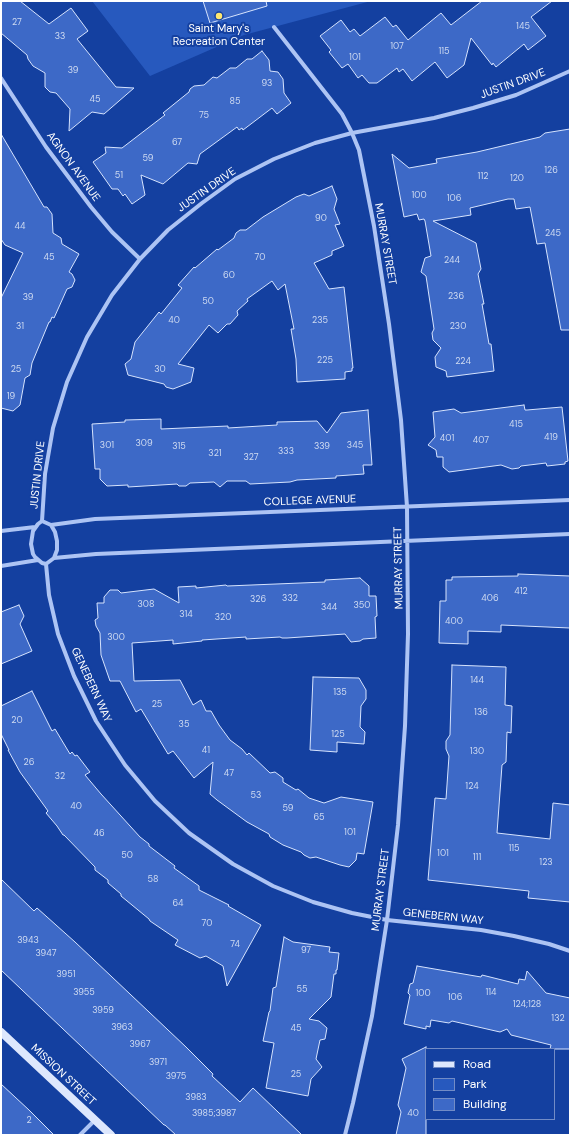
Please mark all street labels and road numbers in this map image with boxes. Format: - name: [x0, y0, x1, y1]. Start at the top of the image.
- street label: JUSTIN DRIVE: [479, 66, 547, 102]
- street label: AGNON AVENUE: [43, 130, 103, 204]
- street label: JUSTIN DRIVE: [175, 165, 239, 215]
- street label: MURRAY STREET: [371, 202, 399, 286]
- street label: JUSTIN DRIVE: [28, 440, 48, 510]
- street label: COLLEGE AVENUE: [264, 493, 356, 509]
- street label: MURRAY STREET: [392, 526, 406, 610]
- street label: GENEBERN WAY: [68, 645, 114, 725]
- street label: MURRAY STREET: [369, 848, 393, 932]
- street label: GENEBERN WAY: [402, 906, 484, 928]
- street label: MISSION STREET: [28, 1042, 98, 1108]

